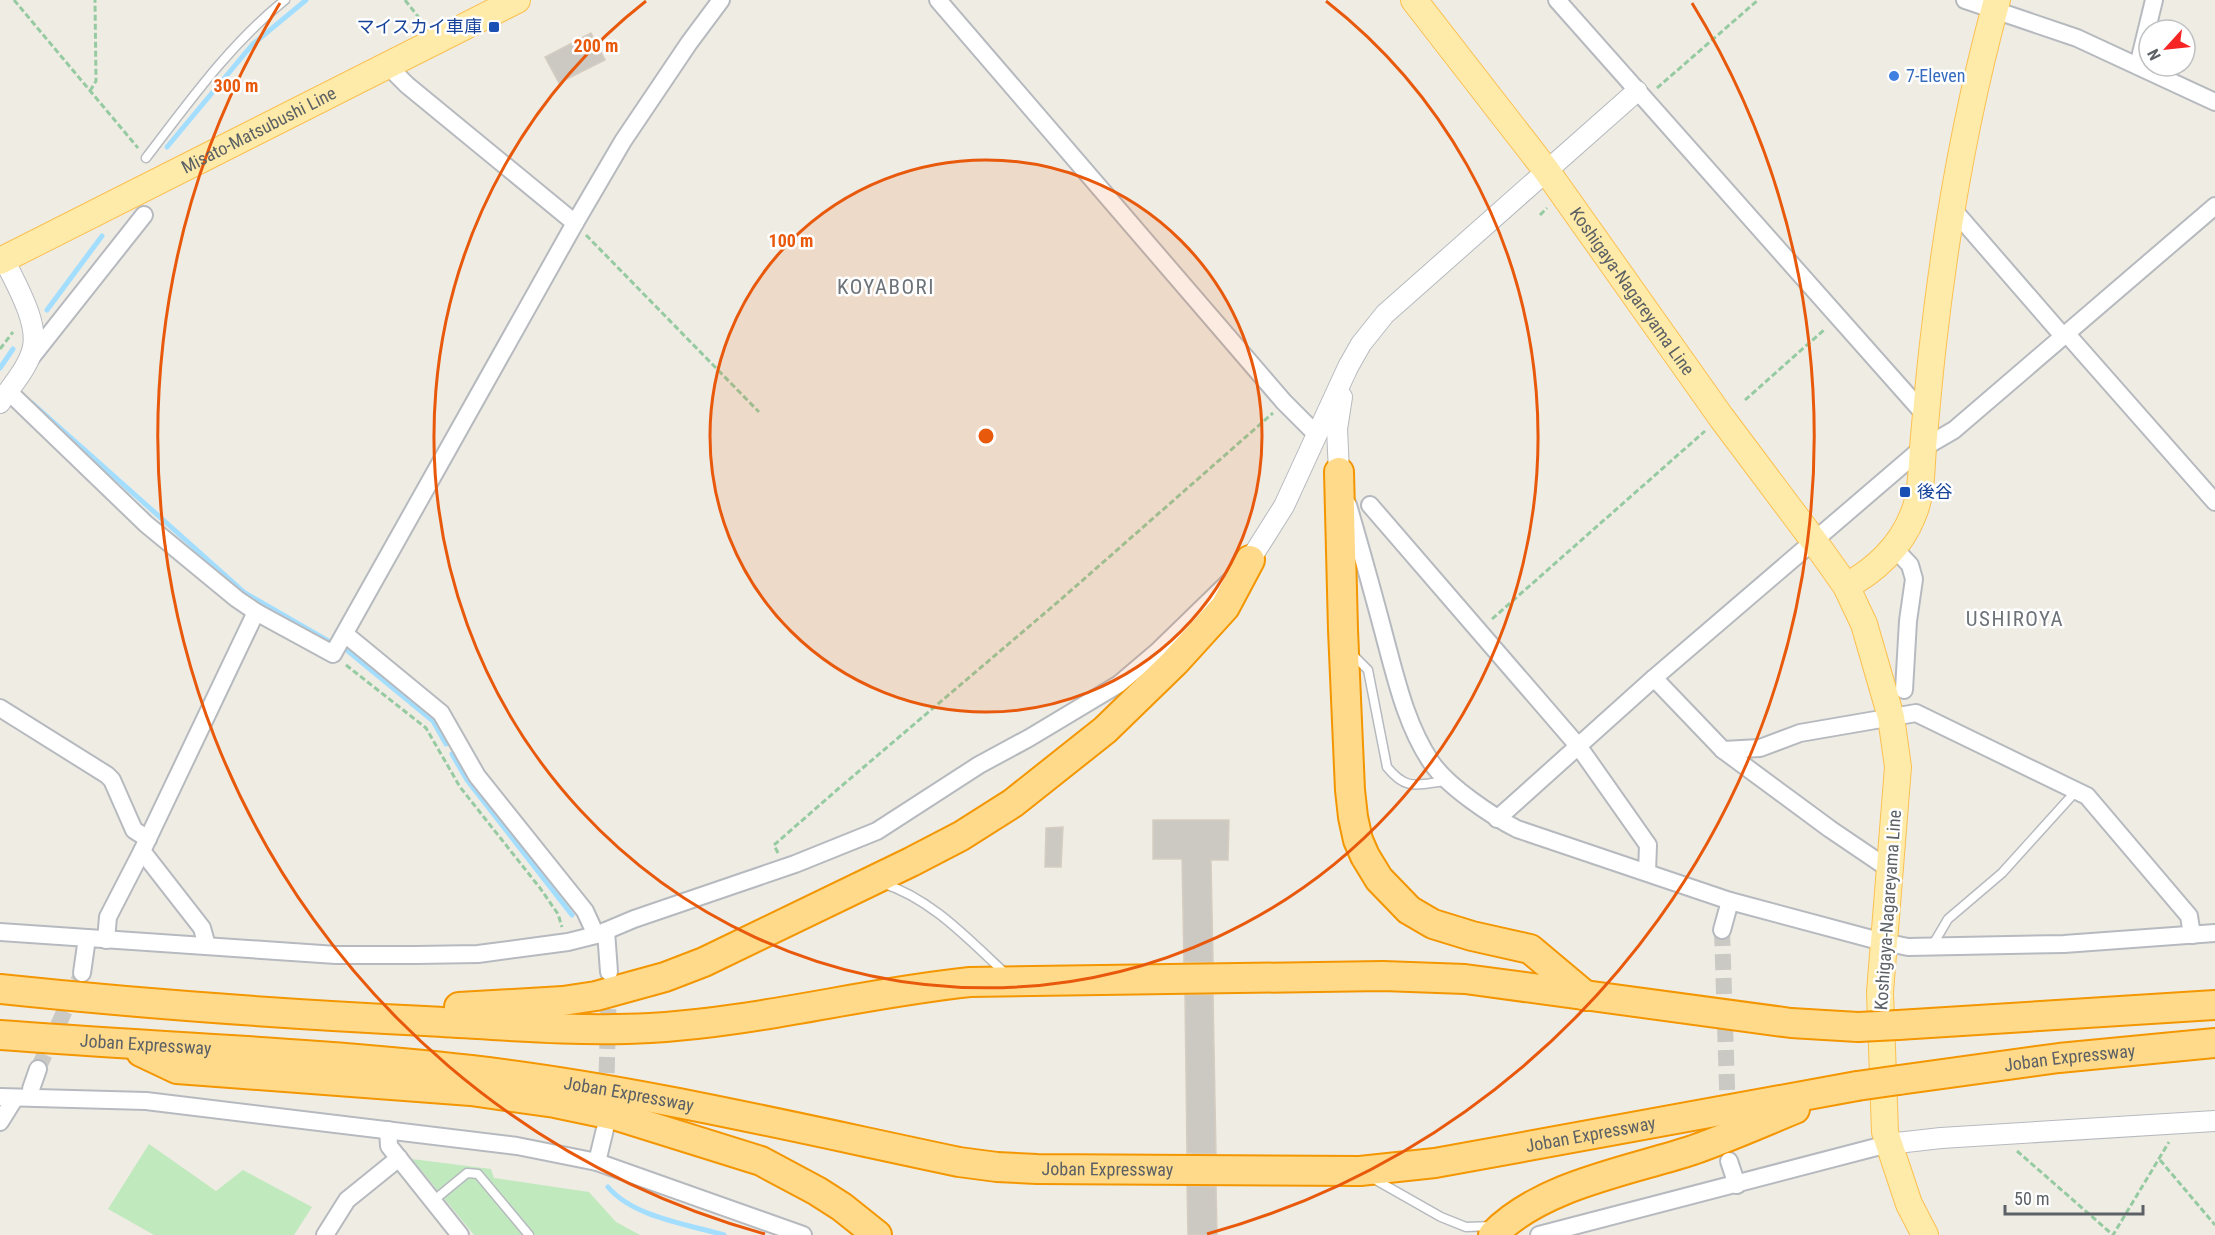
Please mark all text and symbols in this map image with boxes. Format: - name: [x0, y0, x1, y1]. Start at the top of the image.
- place label: マイスカイ車庫: [357, 16, 482, 37]
- north arrow: [2137, 18, 2197, 78]
- marker: マイスカイ車庫: [487, 20, 501, 34]
- text: 200 m: [574, 35, 618, 56]
- text: N: [2143, 46, 2165, 63]
- place label: 7-Eleven: [1906, 65, 1966, 86]
- marker: 7-Eleven: [1887, 69, 1901, 83]
- text: 300 m: [214, 75, 258, 96]
- street label: Misato-Matsubushi Line: [178, 82, 339, 178]
- street label: Koshigaya-Nagareyama Line: [1566, 203, 1699, 379]
- text: 100 m: [769, 230, 813, 251]
- district label: KOYABORI: [837, 275, 935, 299]
- centre of rings: [976, 426, 996, 446]
- place label: 後谷: [1917, 481, 1953, 502]
- marker: 後谷: [1898, 485, 1912, 499]
- district label: USHIROYA: [1966, 607, 2064, 631]
- street label: Koshigaya-Nagareyama Line: [1870, 809, 1905, 1011]
- street label: Joban Expressway: [79, 1030, 213, 1059]
- street label: Joban Expressway: [2003, 1040, 2136, 1075]
- street label: Joban Expressway: [562, 1072, 696, 1116]
- street label: Joban Expressway: [1524, 1112, 1658, 1156]
- street label: Joban Expressway: [1042, 1158, 1174, 1180]
- scale bar: [2005, 1178, 2143, 1216]
- text: 50 m: [2014, 1188, 2049, 1209]

